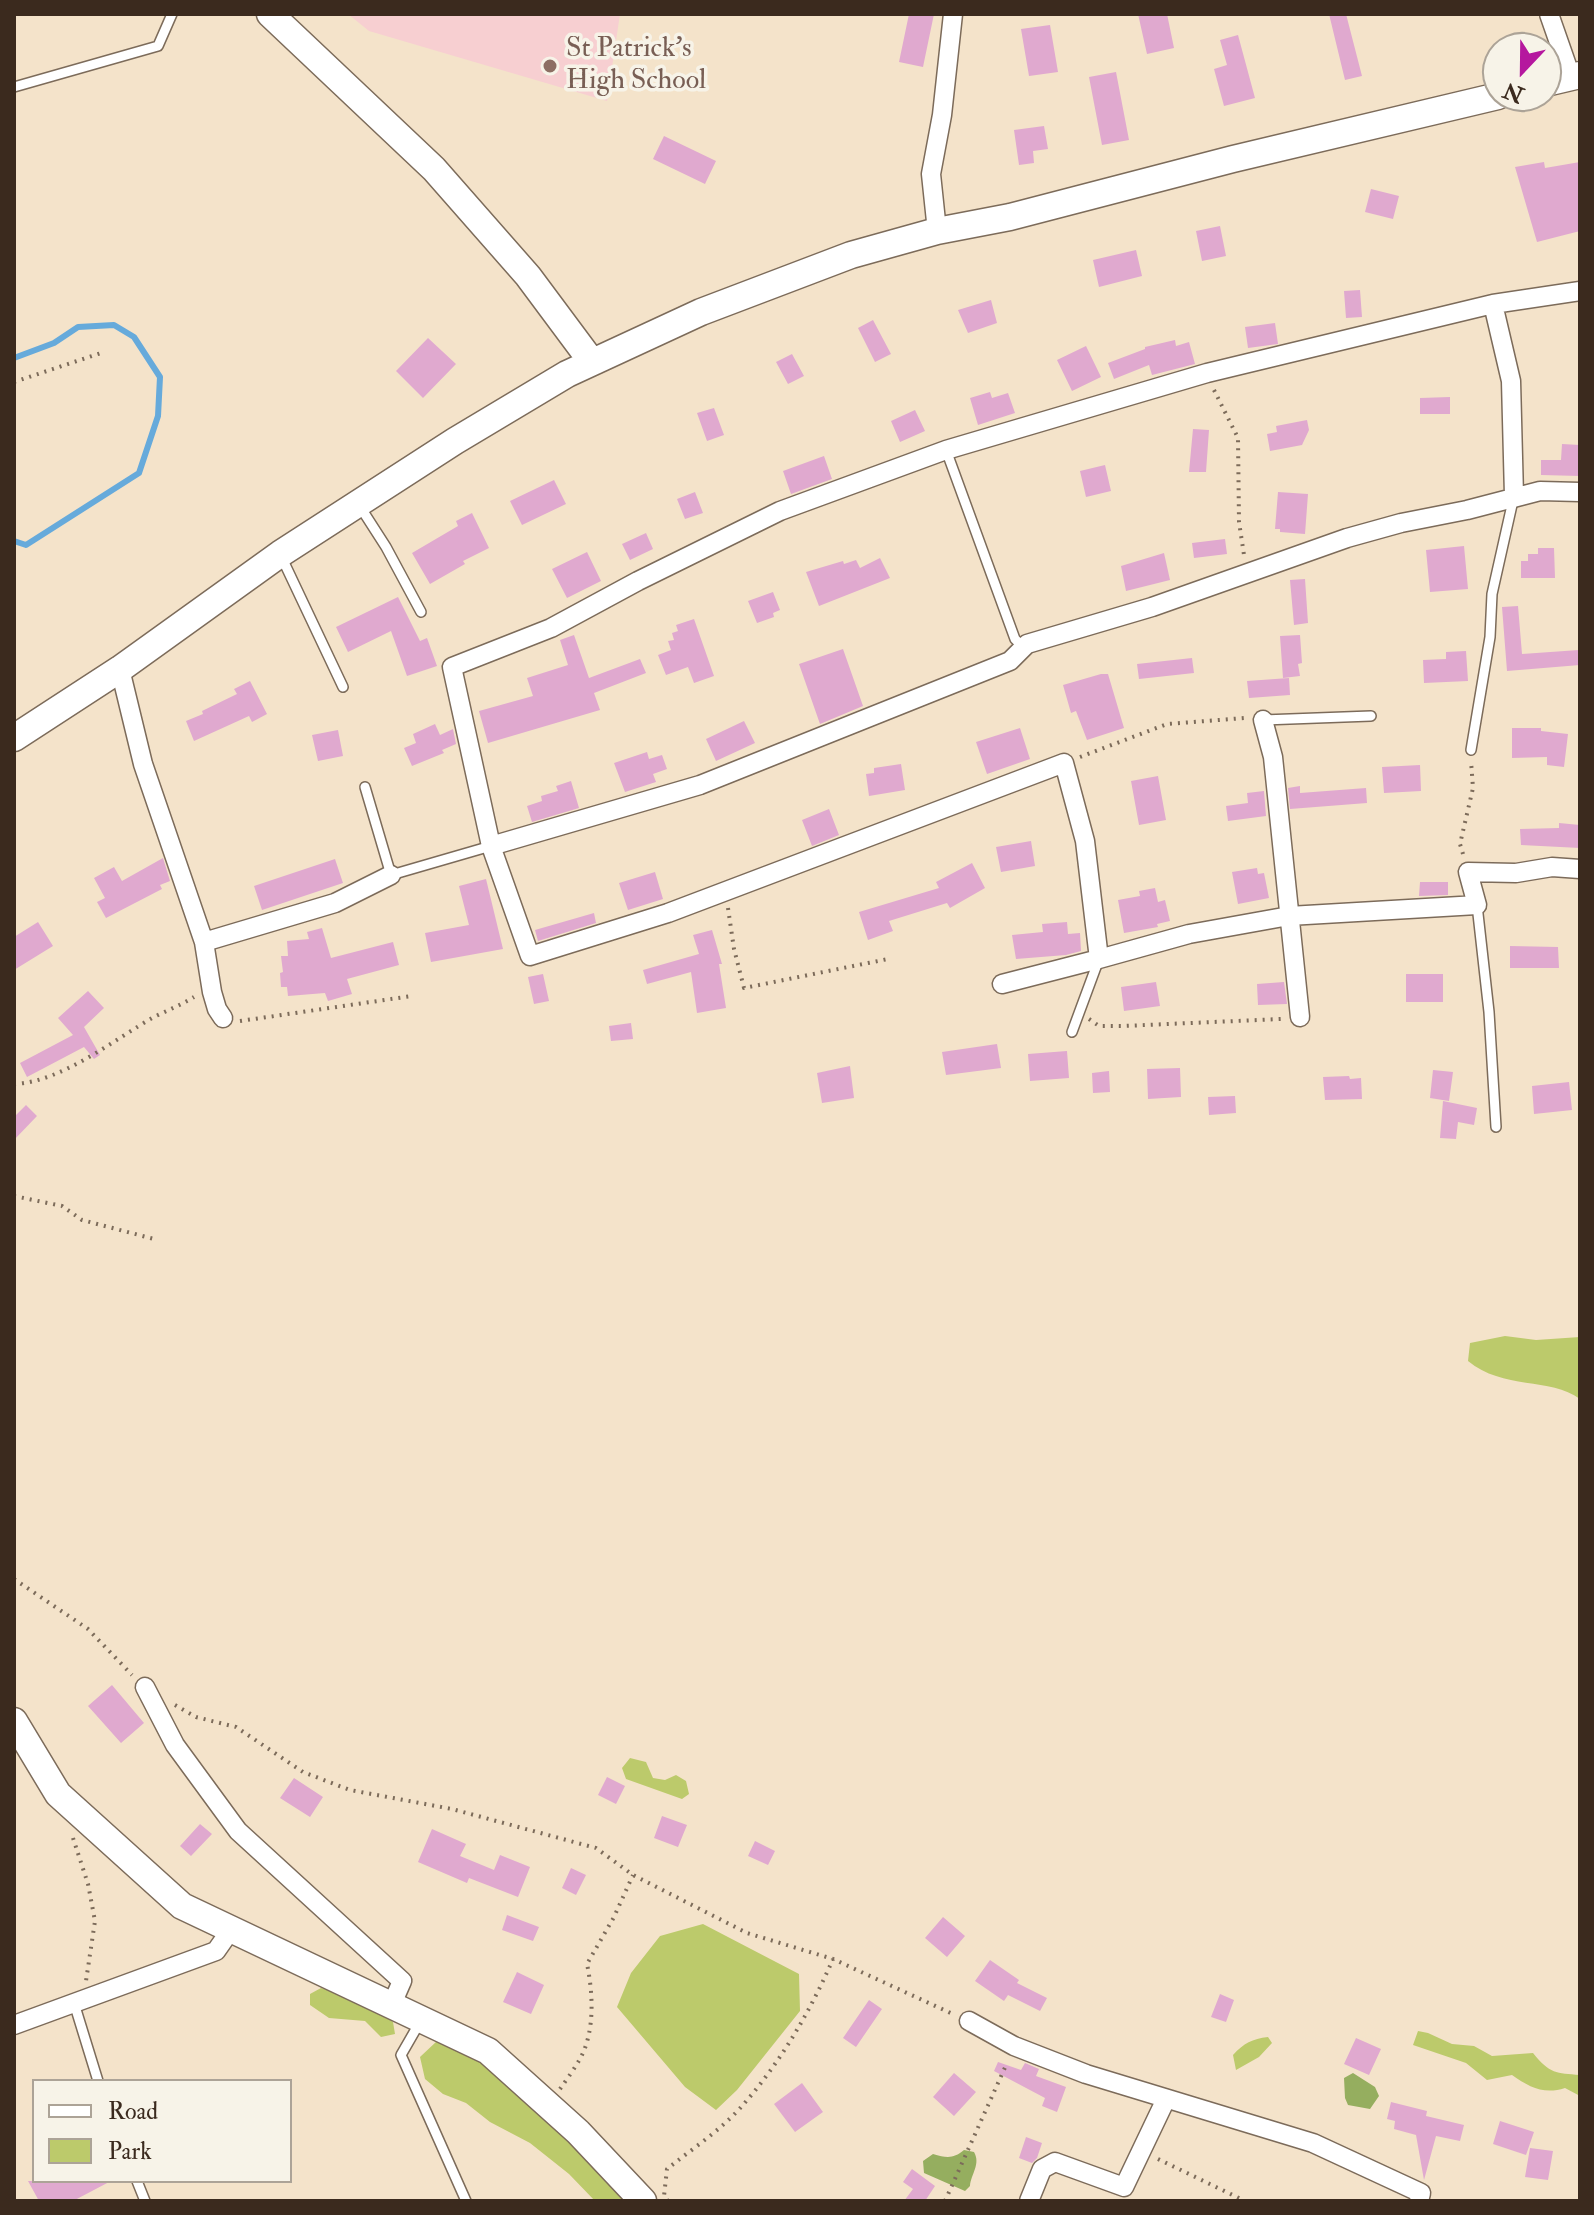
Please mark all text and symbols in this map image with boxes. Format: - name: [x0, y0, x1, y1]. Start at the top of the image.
- north arrow: [1482, 32, 1562, 112]
- place label: St Patrick's High School: [566, 33, 706, 99]
- marker: St Patrick's High School: [541, 57, 559, 75]
- text: N: [1499, 76, 1528, 109]
- legend: [32, 2079, 292, 2183]
- text: Road: [108, 2096, 158, 2127]
- text: Park: [108, 2136, 152, 2167]

